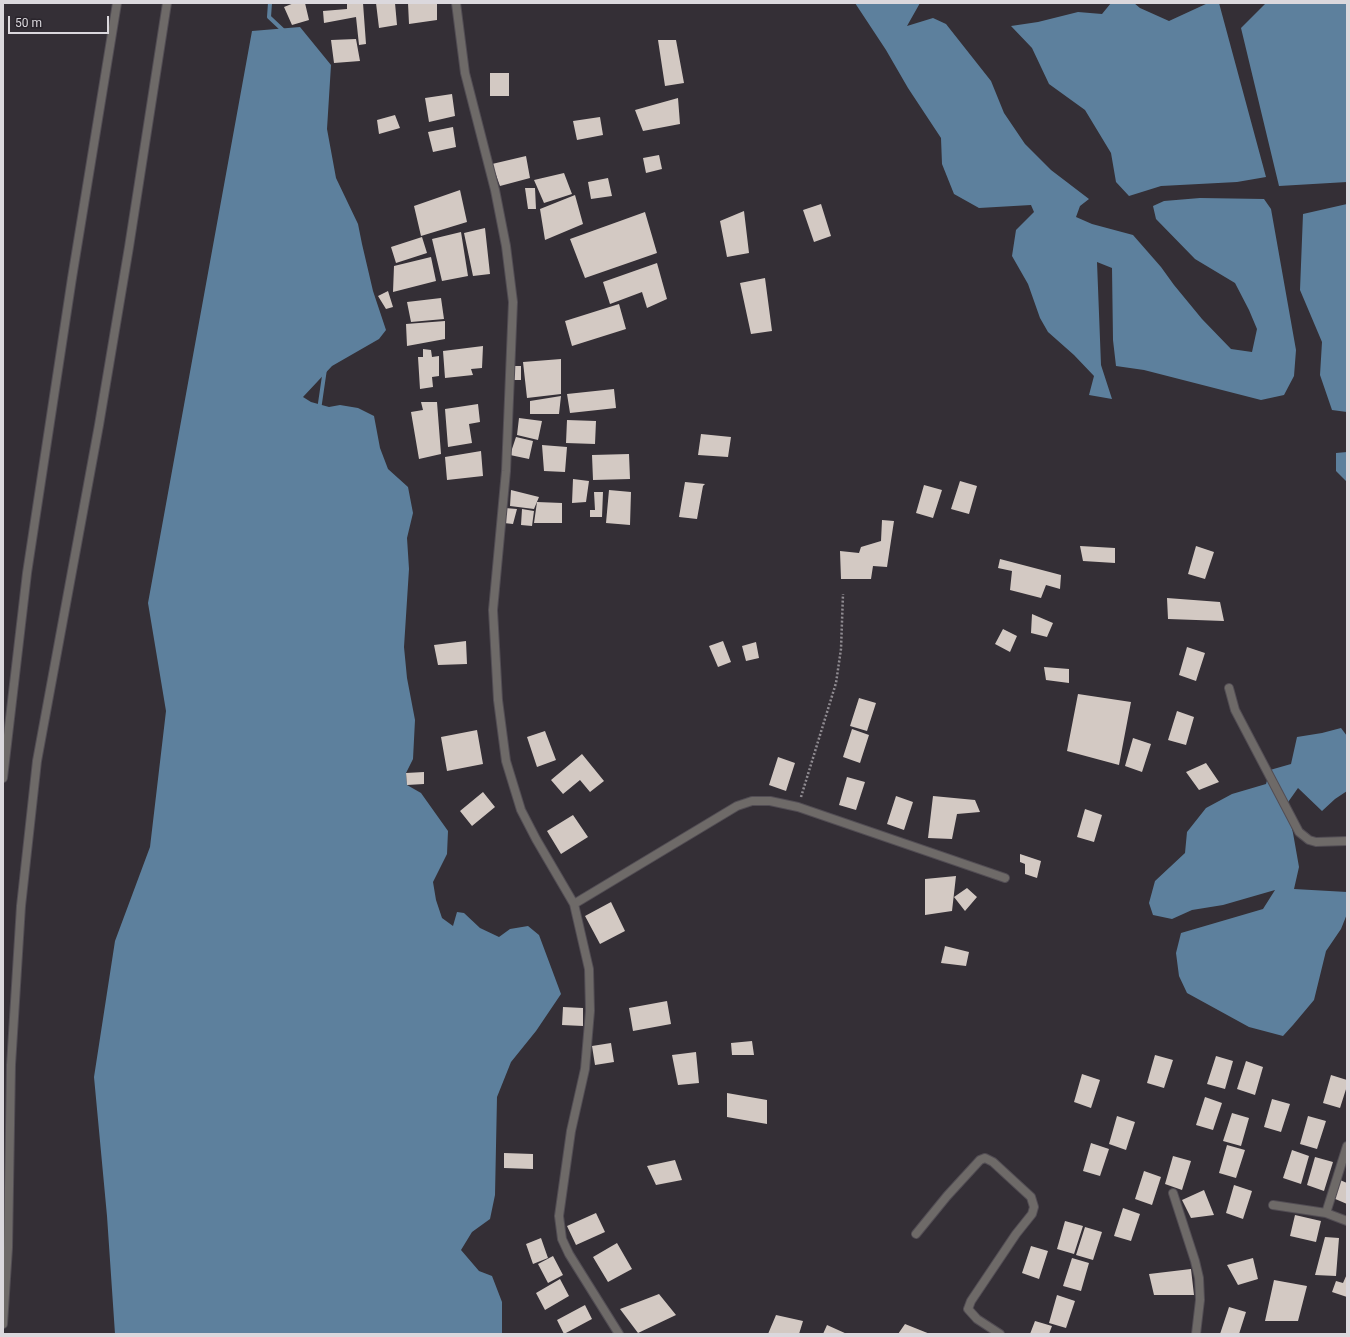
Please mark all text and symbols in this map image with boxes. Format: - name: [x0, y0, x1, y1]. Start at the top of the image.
- scale bar: [10, 8, 111, 34]
- text: 50 m: [15, 16, 42, 30]

